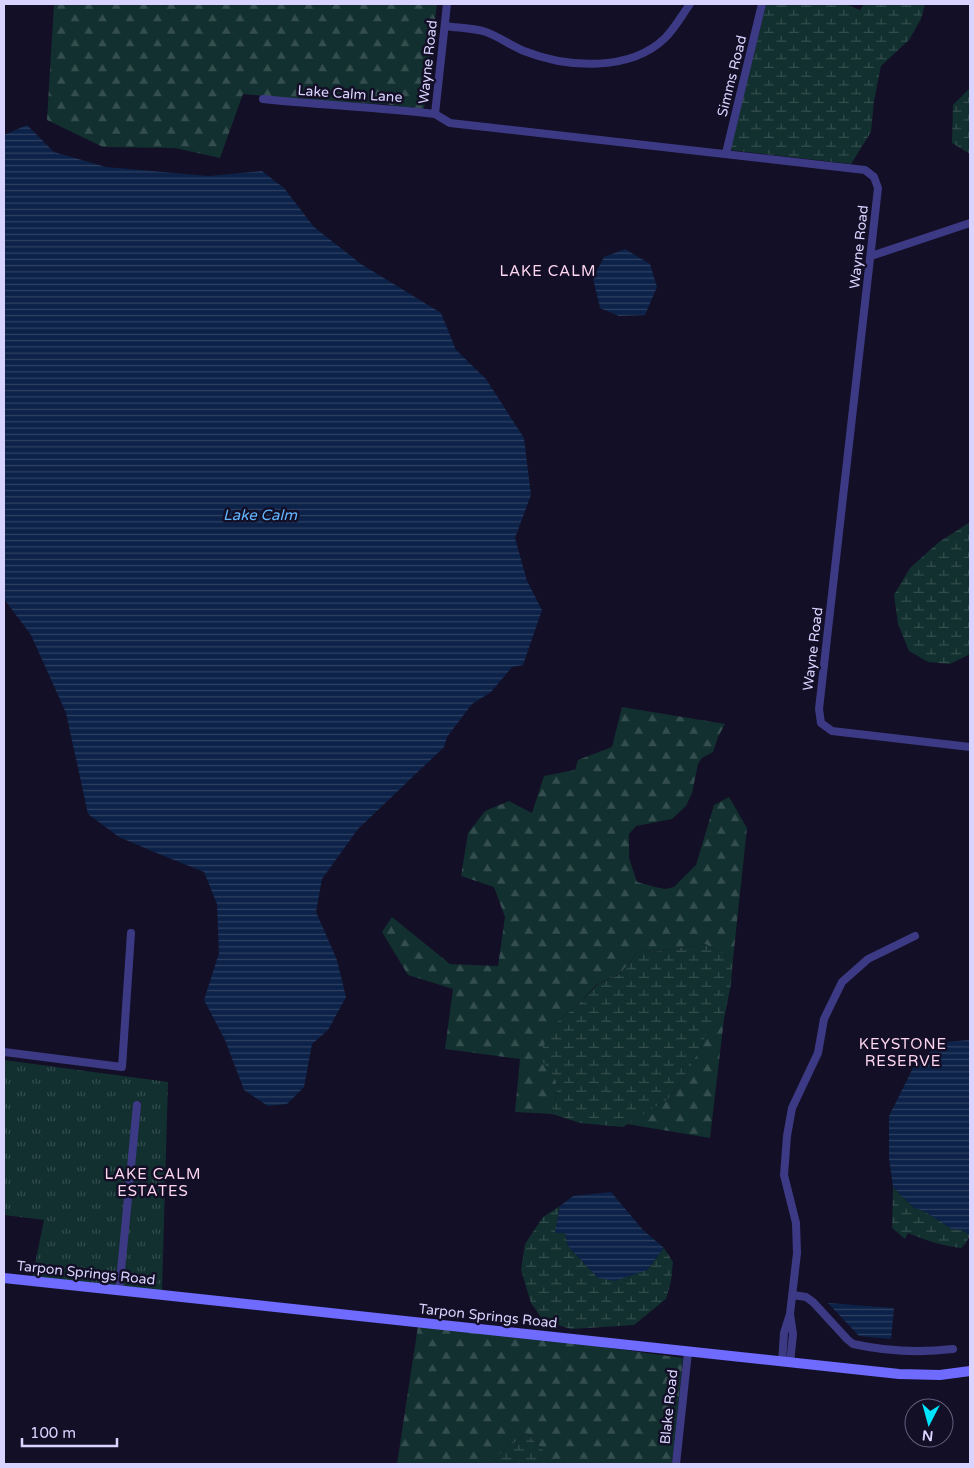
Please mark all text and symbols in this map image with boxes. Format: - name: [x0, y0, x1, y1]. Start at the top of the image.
- street label: Wayne Road: [415, 19, 441, 105]
- street label: Simms Road: [714, 34, 750, 118]
- street label: Lake Calm Lane: [297, 82, 403, 106]
- street label: Wayne Road: [846, 204, 872, 290]
- district label: LAKE CALM: [500, 262, 596, 280]
- water label: Lake Calm: [223, 506, 298, 524]
- street label: Wayne Road: [799, 606, 827, 692]
- district label: KEYSTONE RESERVE: [859, 1035, 947, 1070]
- district label: LAKE CALM ESTATES: [105, 1165, 201, 1200]
- street label: Tarpon Springs Road: [16, 1257, 156, 1289]
- street label: Tarpon Springs Road: [418, 1300, 558, 1332]
- street label: Blake Road: [657, 1369, 681, 1445]
- north arrow: [904, 1398, 954, 1448]
- scale bar: [22, 1416, 118, 1448]
- text: 100 m: [30, 1424, 76, 1442]
- text: N: [921, 1426, 934, 1444]

